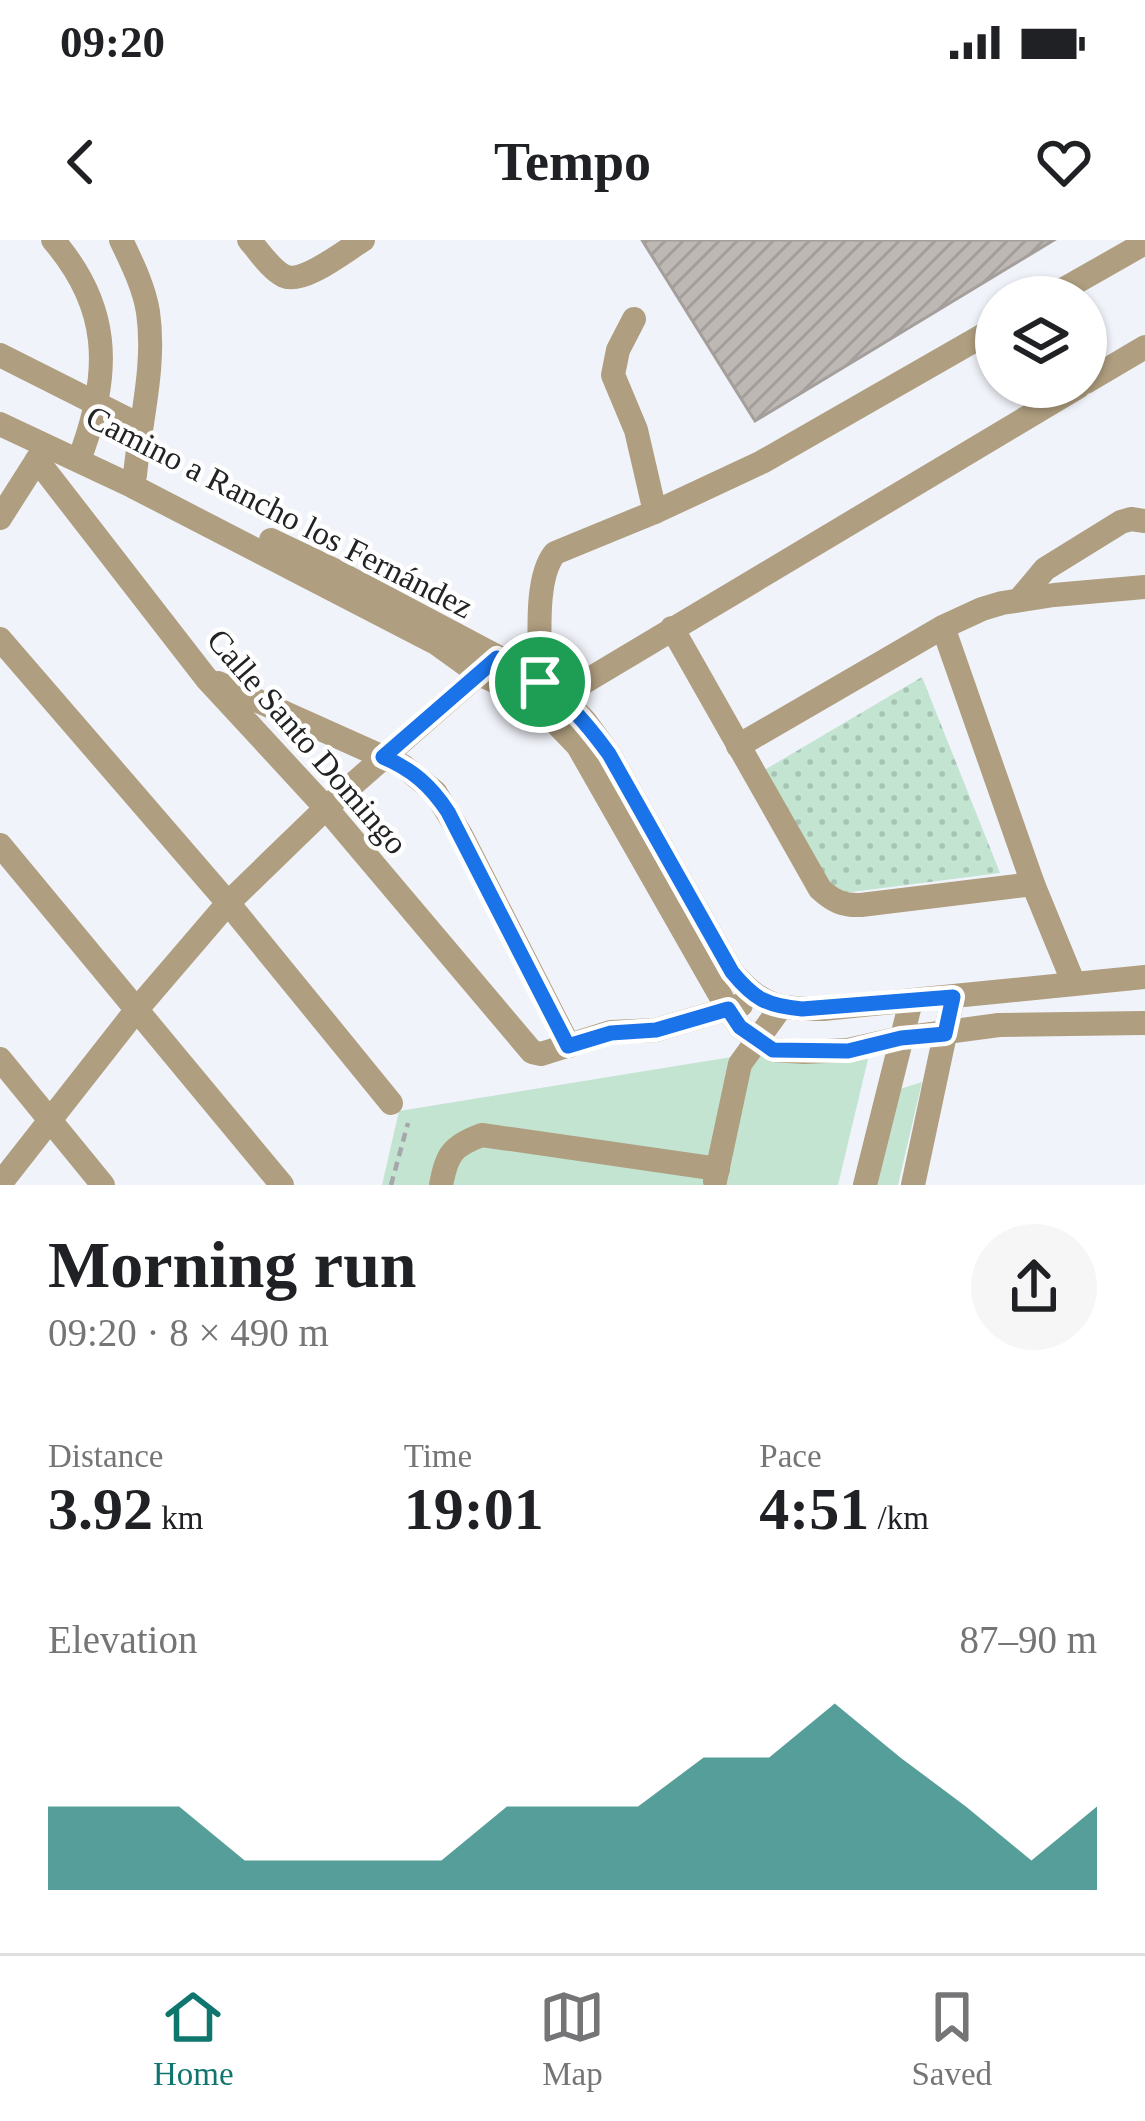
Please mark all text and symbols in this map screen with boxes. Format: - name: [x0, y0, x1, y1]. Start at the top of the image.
- text: 09:20: [60, 17, 165, 67]
- icon: back: [48, 129, 114, 195]
- icon: heart: [1031, 129, 1097, 195]
- text: Tempo: [494, 132, 651, 192]
- map controls: [975, 276, 1107, 408]
- button: layers: [975, 276, 1107, 408]
- street label: Camino a Rancho los Fernández: [80, 398, 479, 625]
- street label: Calle Santo Domingo: [200, 622, 415, 861]
- pin: [489, 631, 591, 733]
- icon: arrive: [507, 649, 573, 715]
- button: share: [971, 1224, 1097, 1350]
- text: Morning run: [48, 1228, 417, 1301]
- text: 09:20 · 8 × 490 m: [48, 1311, 329, 1354]
- text: Distance: [48, 1438, 163, 1474]
- text: Time: [404, 1438, 472, 1474]
- text: Pace: [759, 1438, 822, 1474]
- text: 3.92: [48, 1476, 153, 1542]
- text: 19:01: [404, 1476, 544, 1542]
- text: 4:51: [759, 1476, 869, 1542]
- text: km: [153, 1500, 203, 1536]
- text: /km: [869, 1500, 929, 1536]
- text: Elevation: [48, 1618, 197, 1661]
- text: 87–90 m: [959, 1618, 1097, 1661]
- tab: Home: [153, 1984, 234, 2093]
- tab: Map: [539, 1984, 605, 2093]
- tab: Saved: [911, 1984, 992, 2093]

